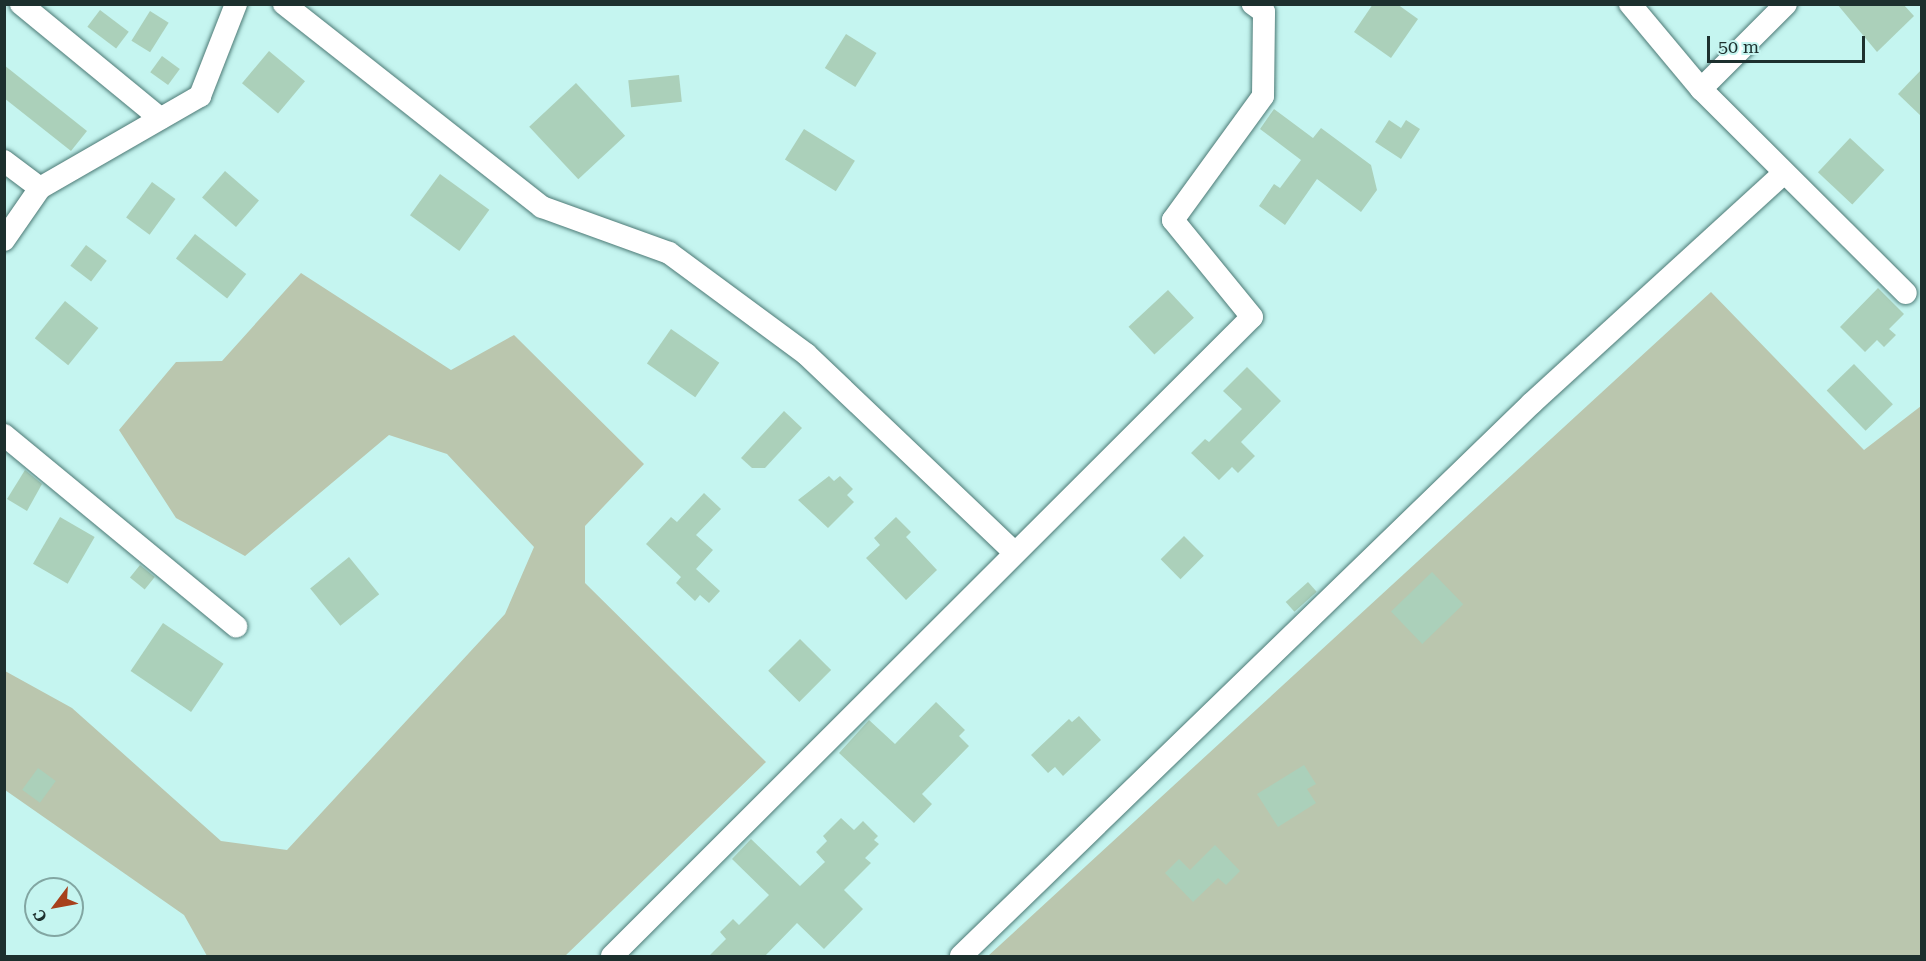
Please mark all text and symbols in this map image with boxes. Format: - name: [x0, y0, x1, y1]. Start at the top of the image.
- scale bar: [1710, 24, 1868, 62]
- text: 50 m: [1718, 36, 1759, 57]
- north arrow: [24, 877, 84, 937]
- text: С: [29, 906, 51, 926]

